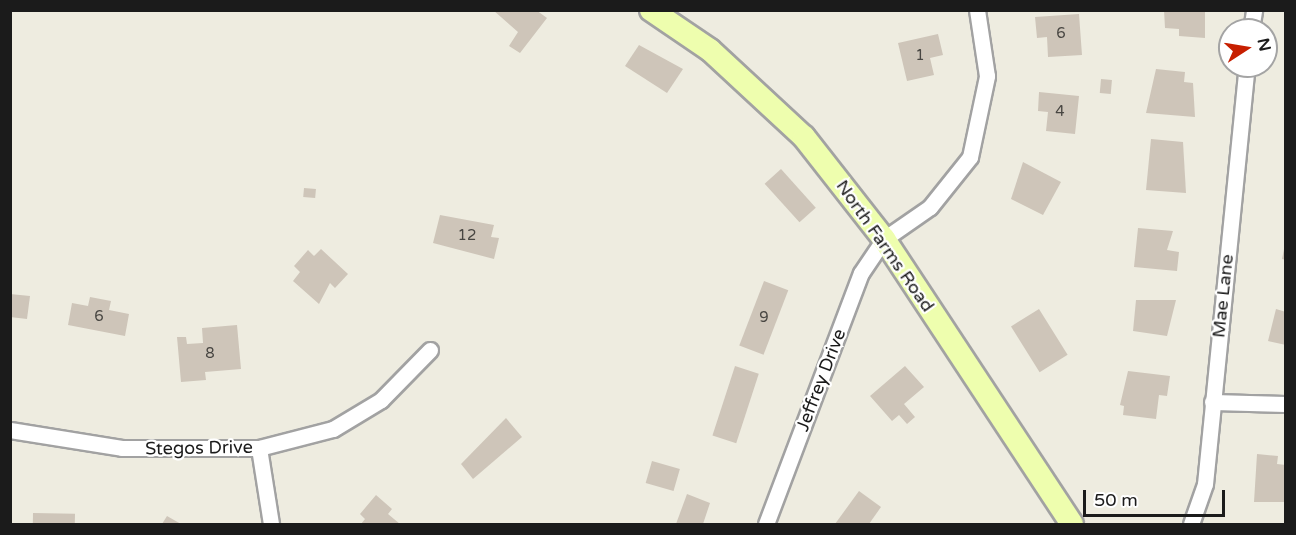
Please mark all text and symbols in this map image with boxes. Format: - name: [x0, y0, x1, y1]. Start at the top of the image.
- north arrow: [1218, 18, 1278, 78]
- house number: 6: [1056, 25, 1066, 43]
- text: N: [1253, 36, 1275, 53]
- house number: 1: [915, 47, 925, 65]
- house number: 4: [1055, 103, 1065, 121]
- street label: North Farms Road: [831, 176, 939, 316]
- house number: 12: [458, 227, 476, 245]
- street label: Mae Lane: [1208, 253, 1238, 339]
- house number: 6: [94, 308, 104, 326]
- house number: 9: [759, 309, 769, 327]
- street label: Jeffrey Drive: [792, 326, 850, 434]
- house number: 8: [205, 345, 215, 363]
- street label: Stegos Drive: [145, 436, 253, 460]
- scale bar: [1086, 478, 1228, 516]
- text: 50 m: [1094, 489, 1138, 511]

